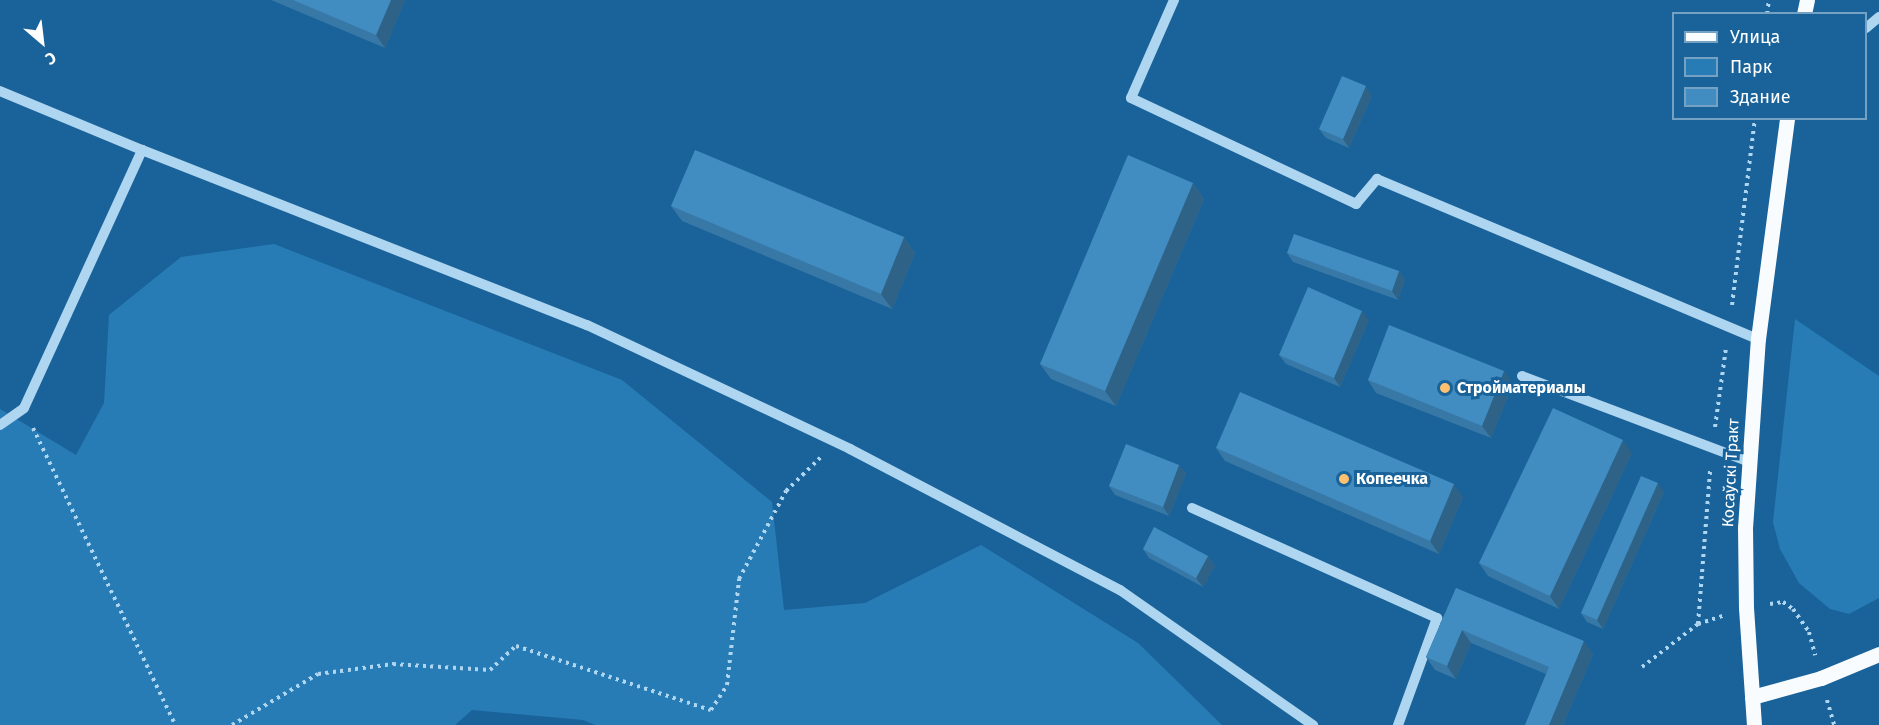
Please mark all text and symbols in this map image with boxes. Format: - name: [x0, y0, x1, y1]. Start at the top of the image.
- north arrow: [12, 12, 72, 72]
- legend: [1672, 12, 1867, 120]
- text: Улица: [1730, 26, 1780, 48]
- text: С: [42, 48, 59, 69]
- text: Парк: [1730, 56, 1772, 78]
- text: Здание: [1730, 86, 1791, 108]
- place label: Стройматериалы: [1457, 378, 1586, 398]
- marker: Стройматериалы: [1438, 381, 1452, 395]
- street label: Косаўскі Тракт: [1719, 418, 1743, 528]
- place label: Копеечка: [1356, 469, 1428, 489]
- marker: Копеечка: [1337, 472, 1351, 486]

